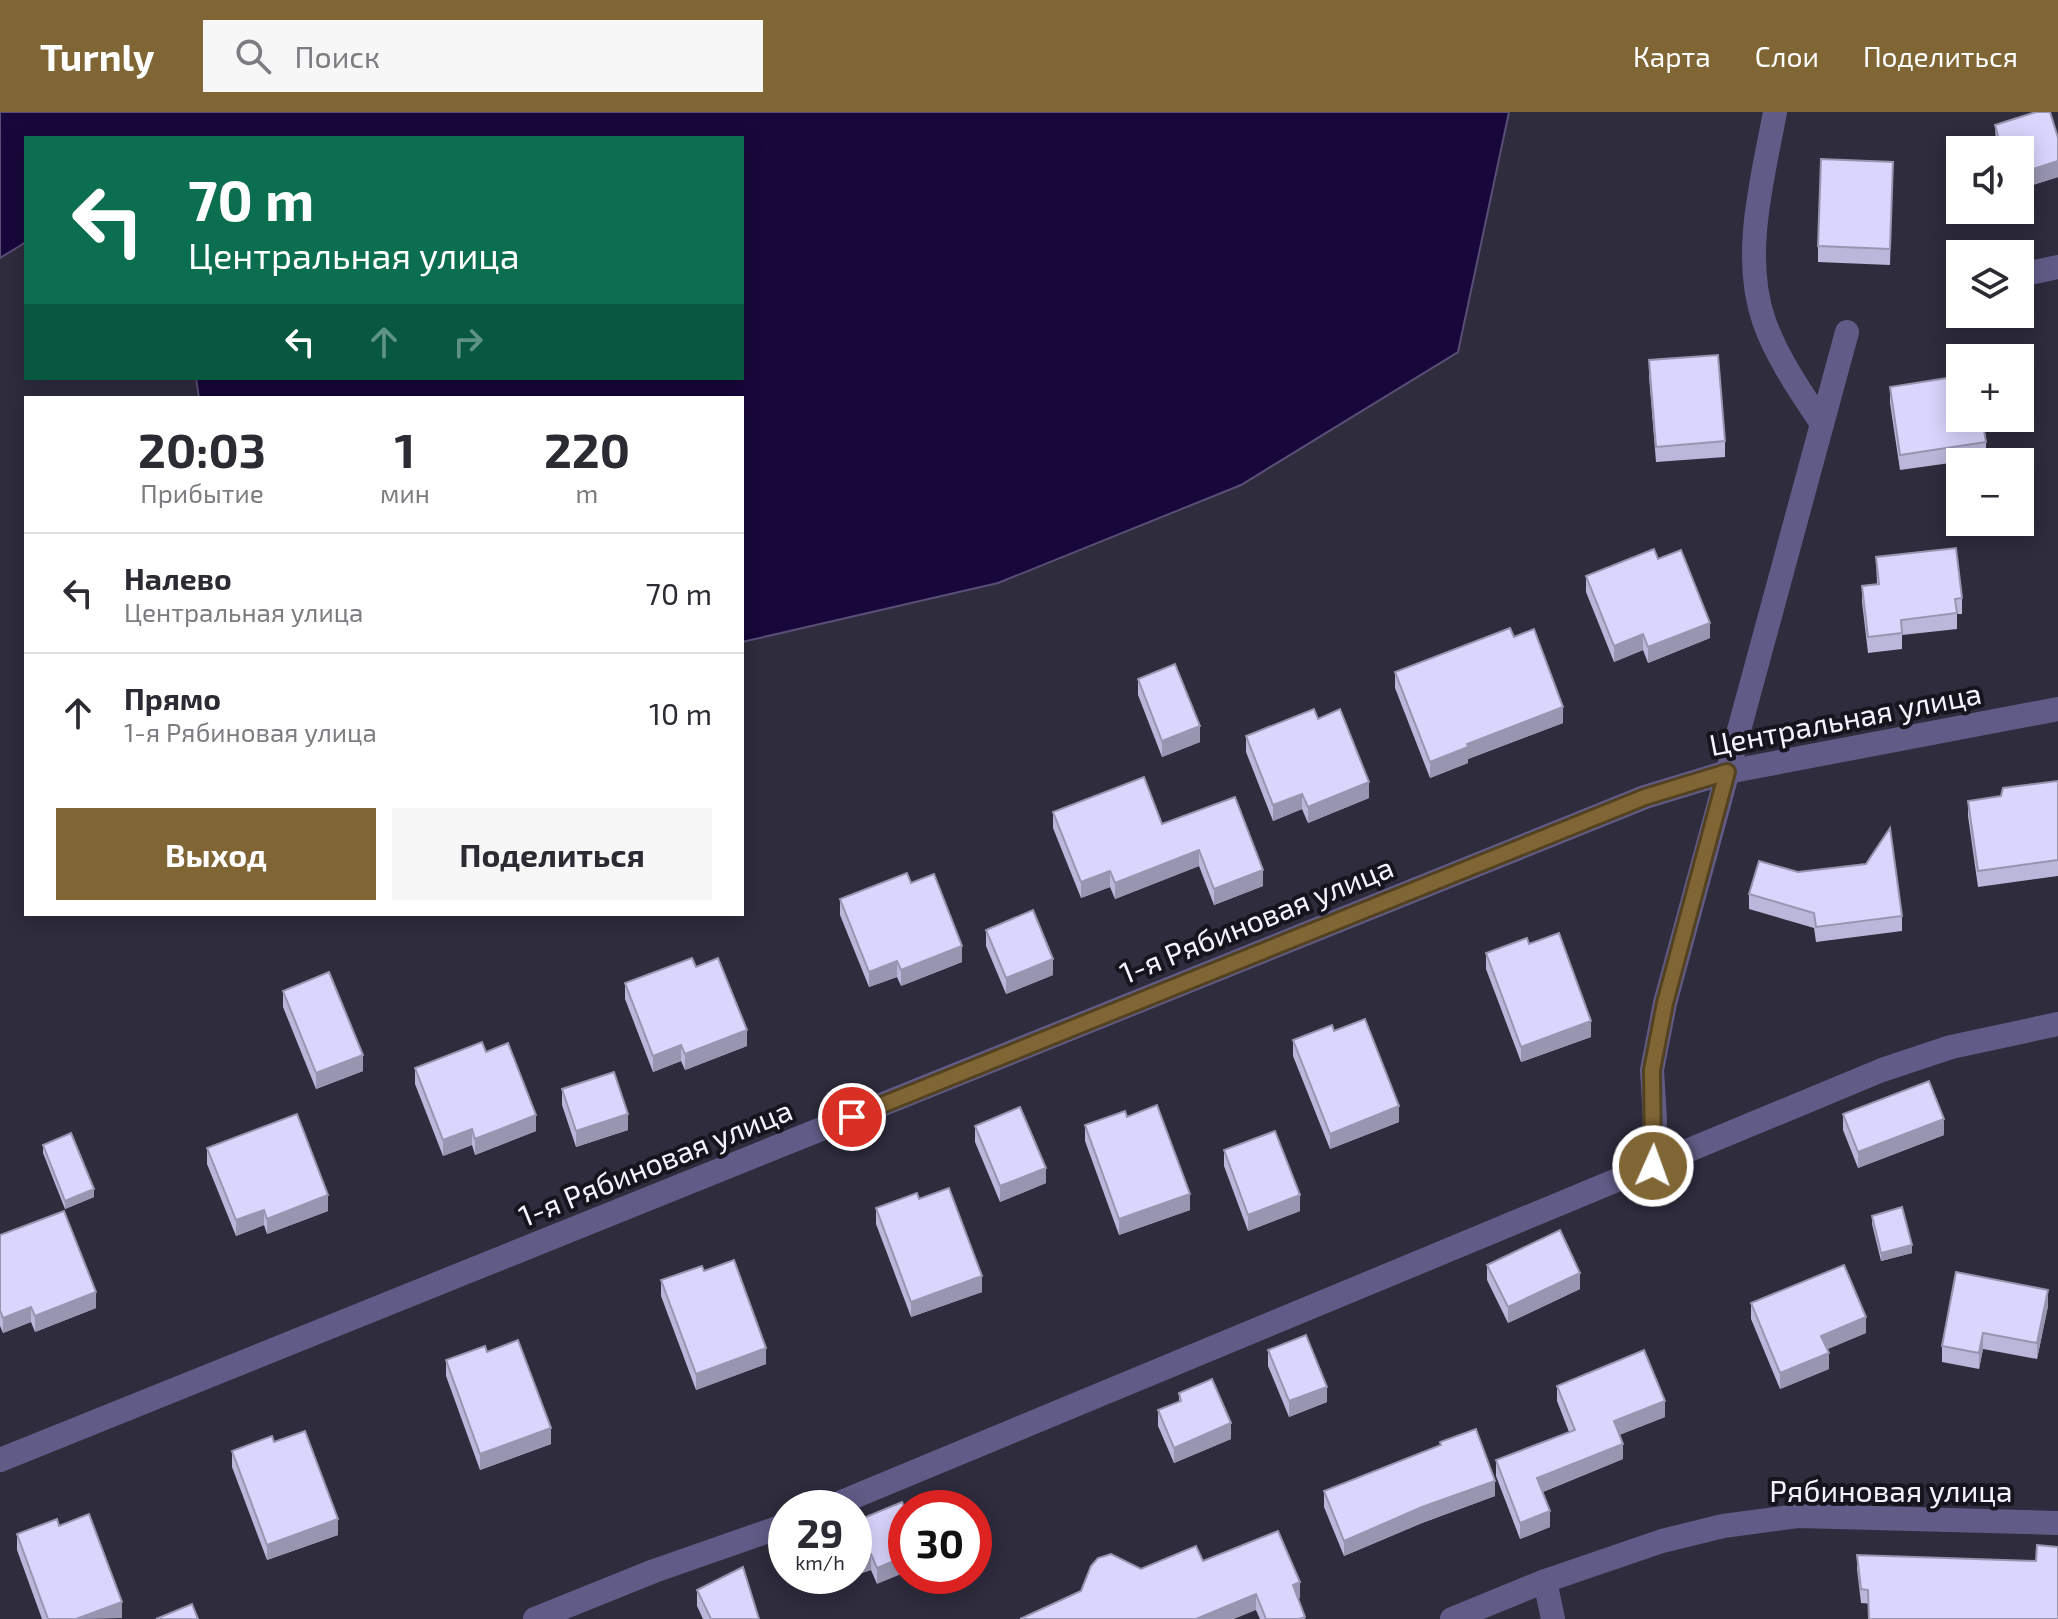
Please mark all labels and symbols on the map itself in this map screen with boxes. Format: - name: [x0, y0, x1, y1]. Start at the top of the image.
- street label: Центральная улица: [1706, 674, 1984, 763]
- street label: 1-я Рябиновая улица: [1114, 848, 1398, 991]
- pin: [818, 1083, 886, 1151]
- street label: 1-я Рябиновая улица: [513, 1091, 797, 1234]
- position arrow: [1611, 1124, 1695, 1208]
- street label: Рябиновая улица: [1769, 1472, 2013, 1509]
- speed limit sign: 30: [888, 1490, 992, 1594]

